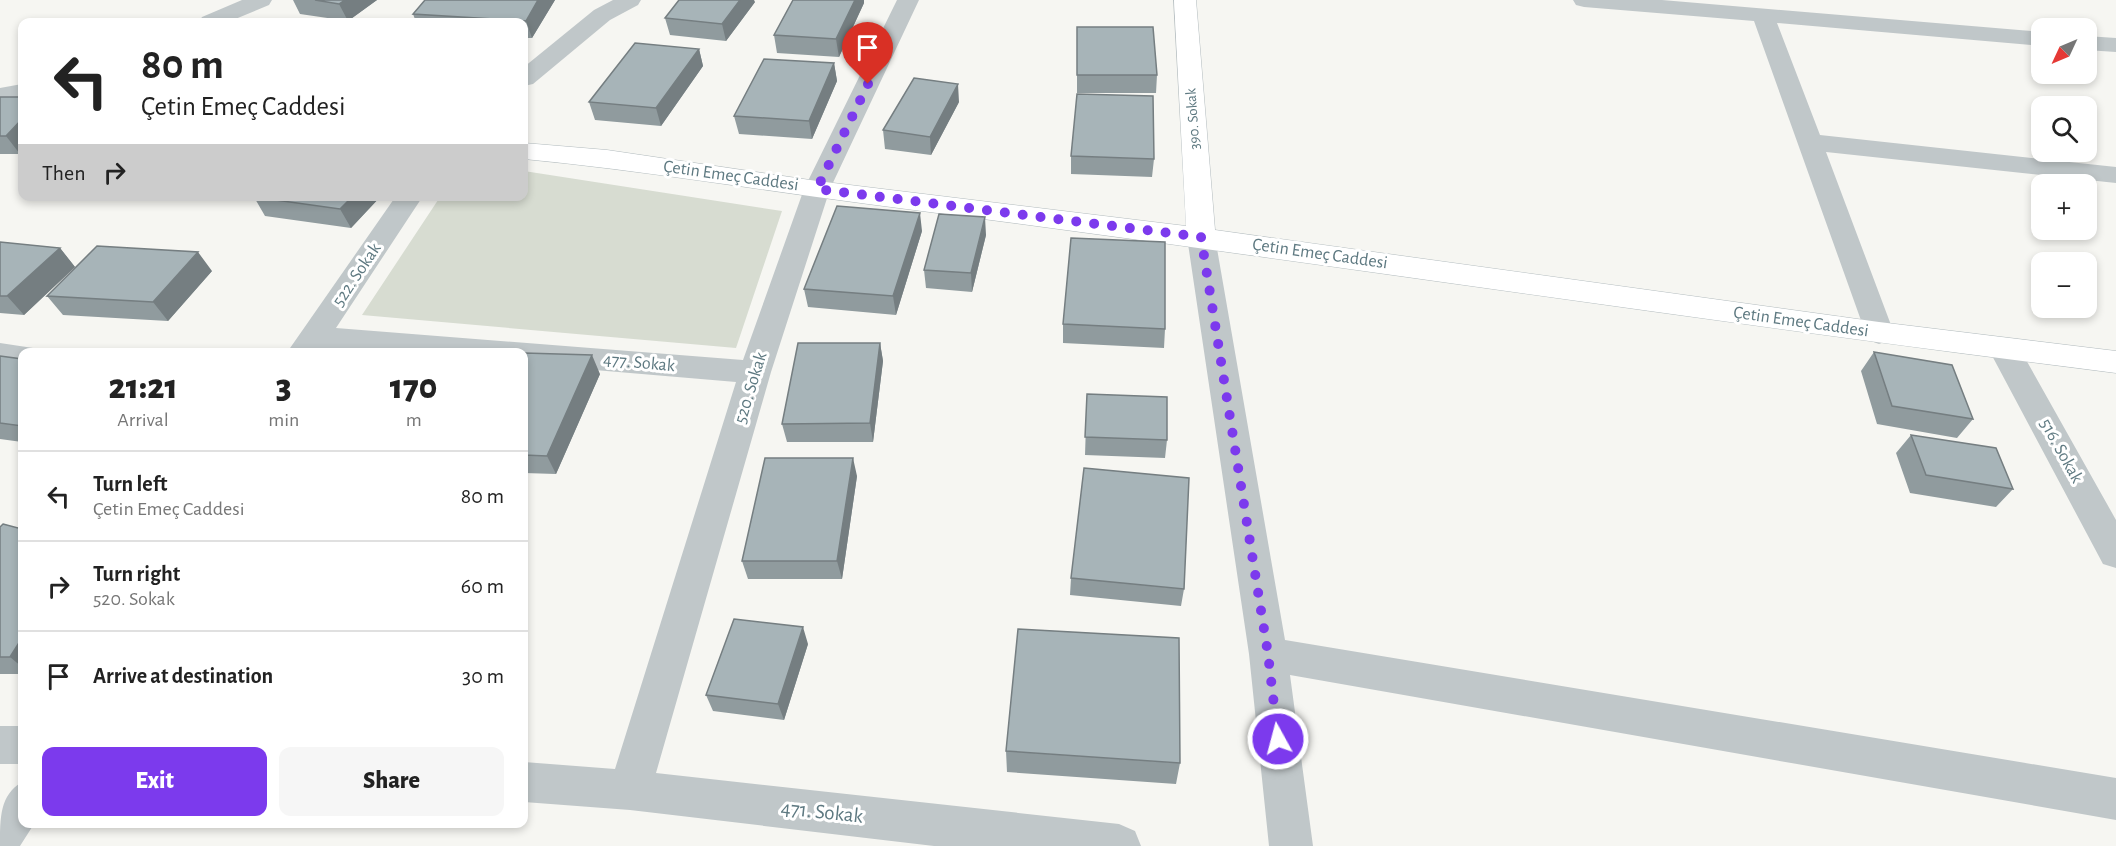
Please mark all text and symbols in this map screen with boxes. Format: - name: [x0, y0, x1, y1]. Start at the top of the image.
- north arrow: [2031, 18, 2097, 84]
- map controls: [2031, 18, 2097, 318]
- pin: [842, 22, 893, 84]
- icon: arrive: [851, 31, 884, 64]
- icon: left: [42, 42, 120, 120]
- text: 80 m: [141, 44, 224, 86]
- street label: 390. Sokak: [1183, 88, 1203, 150]
- text: Çetin Emeç Caddesi: [141, 93, 346, 120]
- button: search: [2031, 96, 2097, 162]
- icon: right: [98, 156, 131, 189]
- street label: Çetin Emeç Caddesi: [662, 158, 800, 194]
- text: Then: [42, 162, 86, 184]
- button: +: [2031, 174, 2097, 240]
- street label: Çetin Emeç Caddesi: [1251, 236, 1389, 272]
- street label: 522. Sokak: [329, 239, 385, 310]
- button: −: [2031, 252, 2097, 318]
- street label: Çetin Emeç Caddesi: [1732, 304, 1870, 340]
- street label: 520. Sokak: [732, 349, 771, 426]
- street label: 477. Sokak: [602, 351, 676, 375]
- text: 21:21: [108, 369, 178, 405]
- text: 3: [276, 369, 292, 405]
- text: 170: [390, 369, 438, 405]
- text: Arrival: [117, 410, 169, 430]
- text: min: [268, 410, 299, 430]
- text: m: [406, 410, 422, 430]
- street label: 516. Sokak: [2036, 416, 2086, 487]
- text: Turn left: [93, 473, 167, 495]
- icon: left: [42, 480, 75, 513]
- text: 80 m: [461, 485, 504, 507]
- text: Çetin Emeç Caddesi: [93, 499, 245, 519]
- text: Turn right: [93, 563, 180, 585]
- icon: right: [42, 570, 75, 603]
- text: 60 m: [461, 575, 504, 597]
- text: 520. Sokak: [93, 589, 175, 609]
- icon: arrive: [42, 660, 75, 693]
- text: Arrive at destination: [93, 665, 273, 687]
- text: 30 m: [462, 665, 504, 687]
- position arrow: [1246, 707, 1310, 771]
- button: Exit: [42, 747, 267, 816]
- button: Share: [279, 747, 504, 816]
- street label: 471. Sokak: [780, 797, 865, 827]

